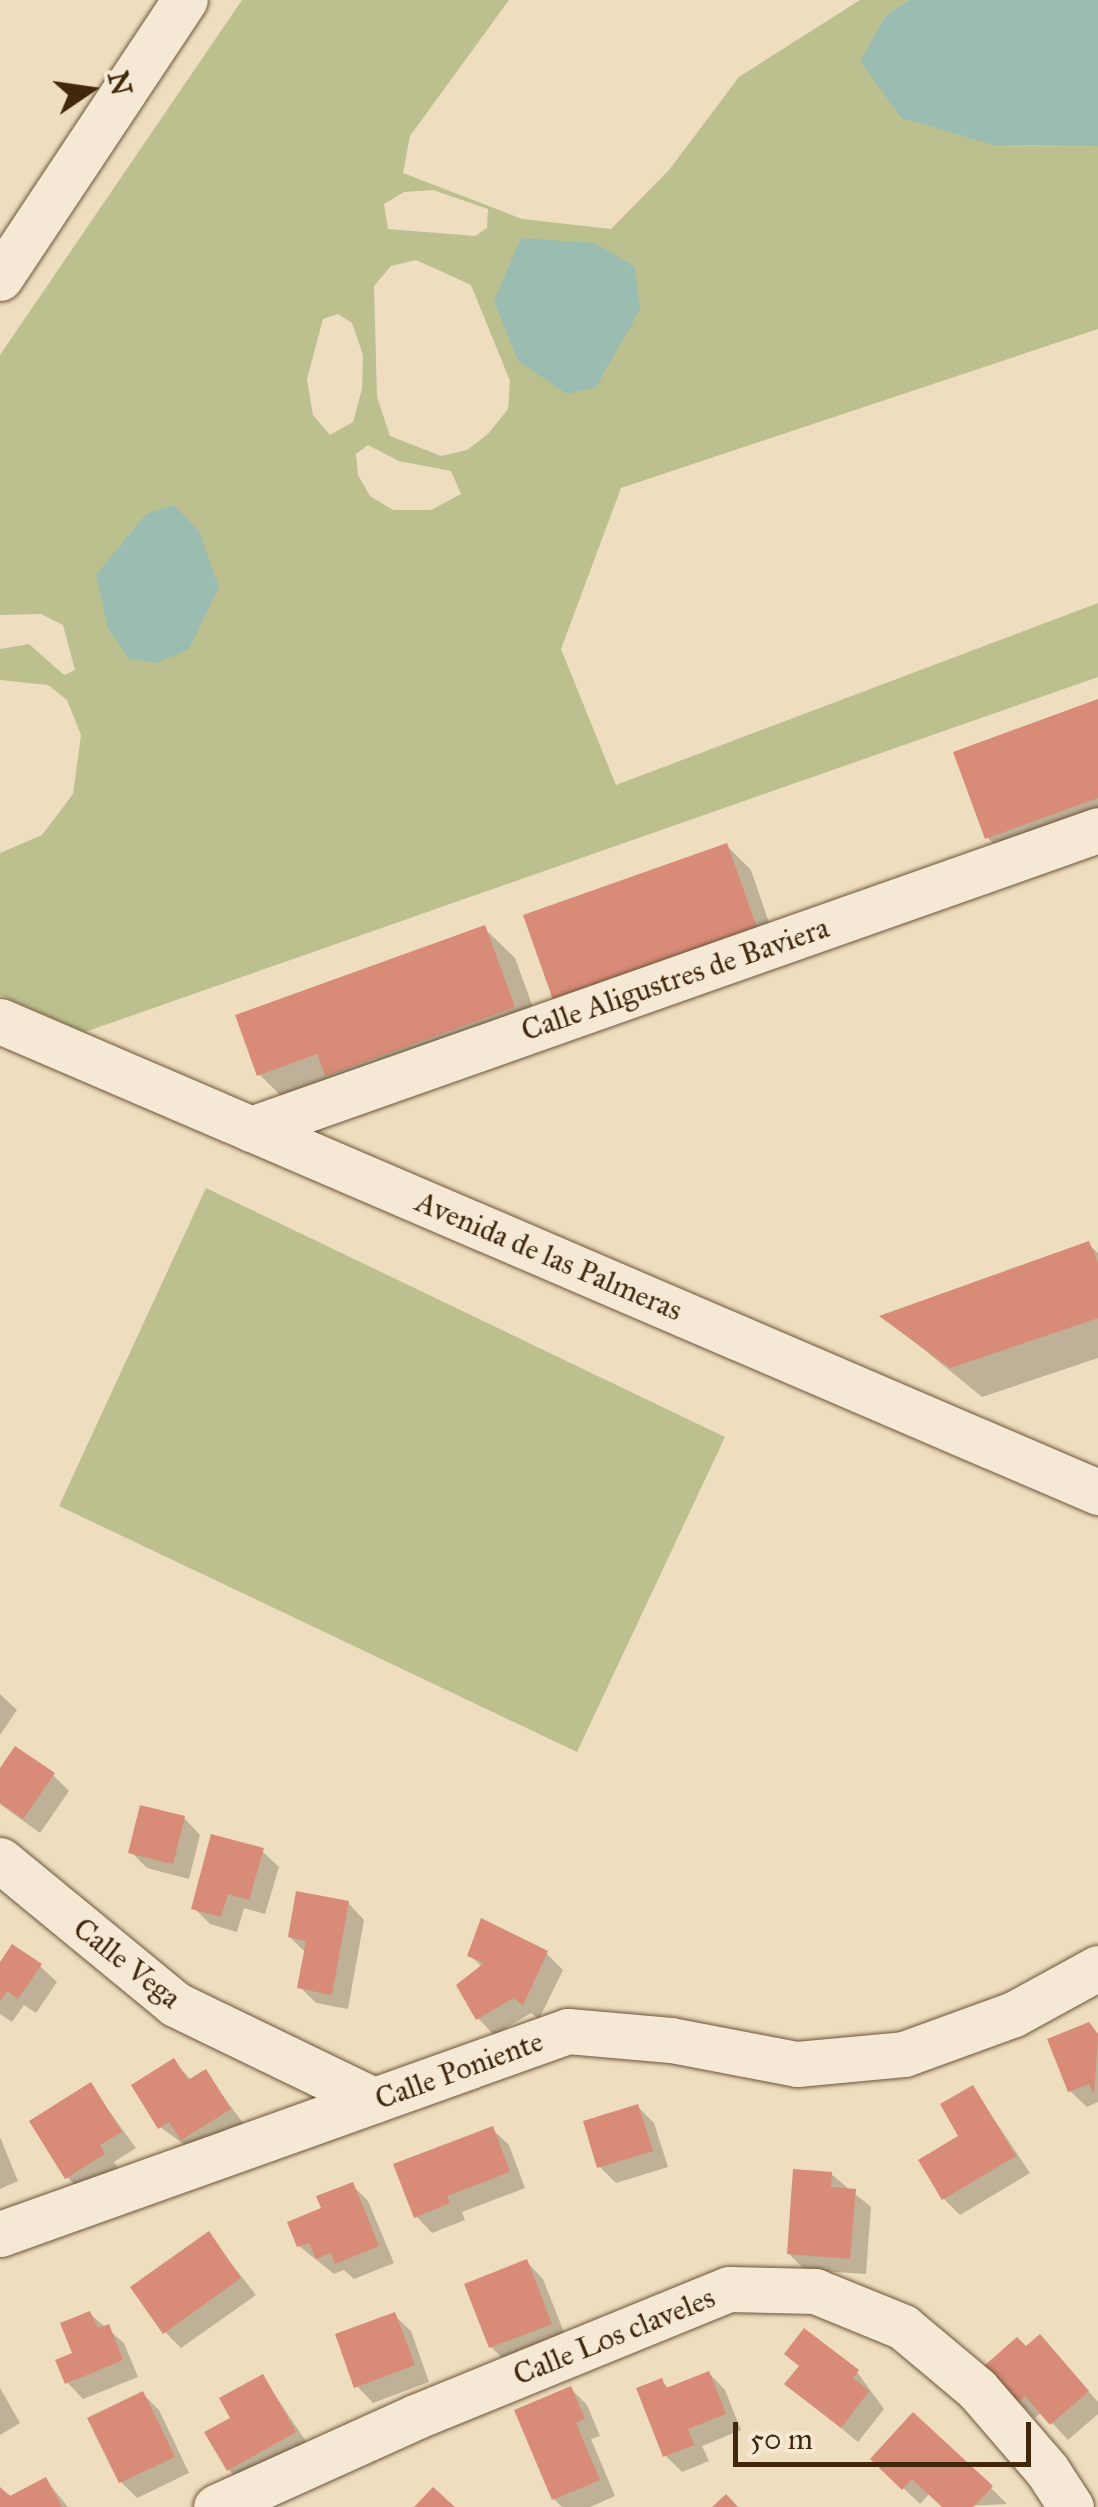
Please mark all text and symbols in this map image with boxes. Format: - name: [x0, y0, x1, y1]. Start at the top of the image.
- north arrow: [40, 40, 140, 140]
- text: N: [100, 68, 139, 99]
- street label: Calle Aligustres de Baviera: [517, 909, 833, 1049]
- street label: Avenida de las Palmeras: [410, 1184, 688, 1328]
- street label: Calle Vega: [66, 1910, 188, 2016]
- street label: Calle Poniente: [370, 2023, 548, 2117]
- street label: Calle Los claveles: [508, 2279, 720, 2393]
- scale bar: [738, 2402, 1036, 2464]
- text: 50 m: [750, 2421, 813, 2457]

